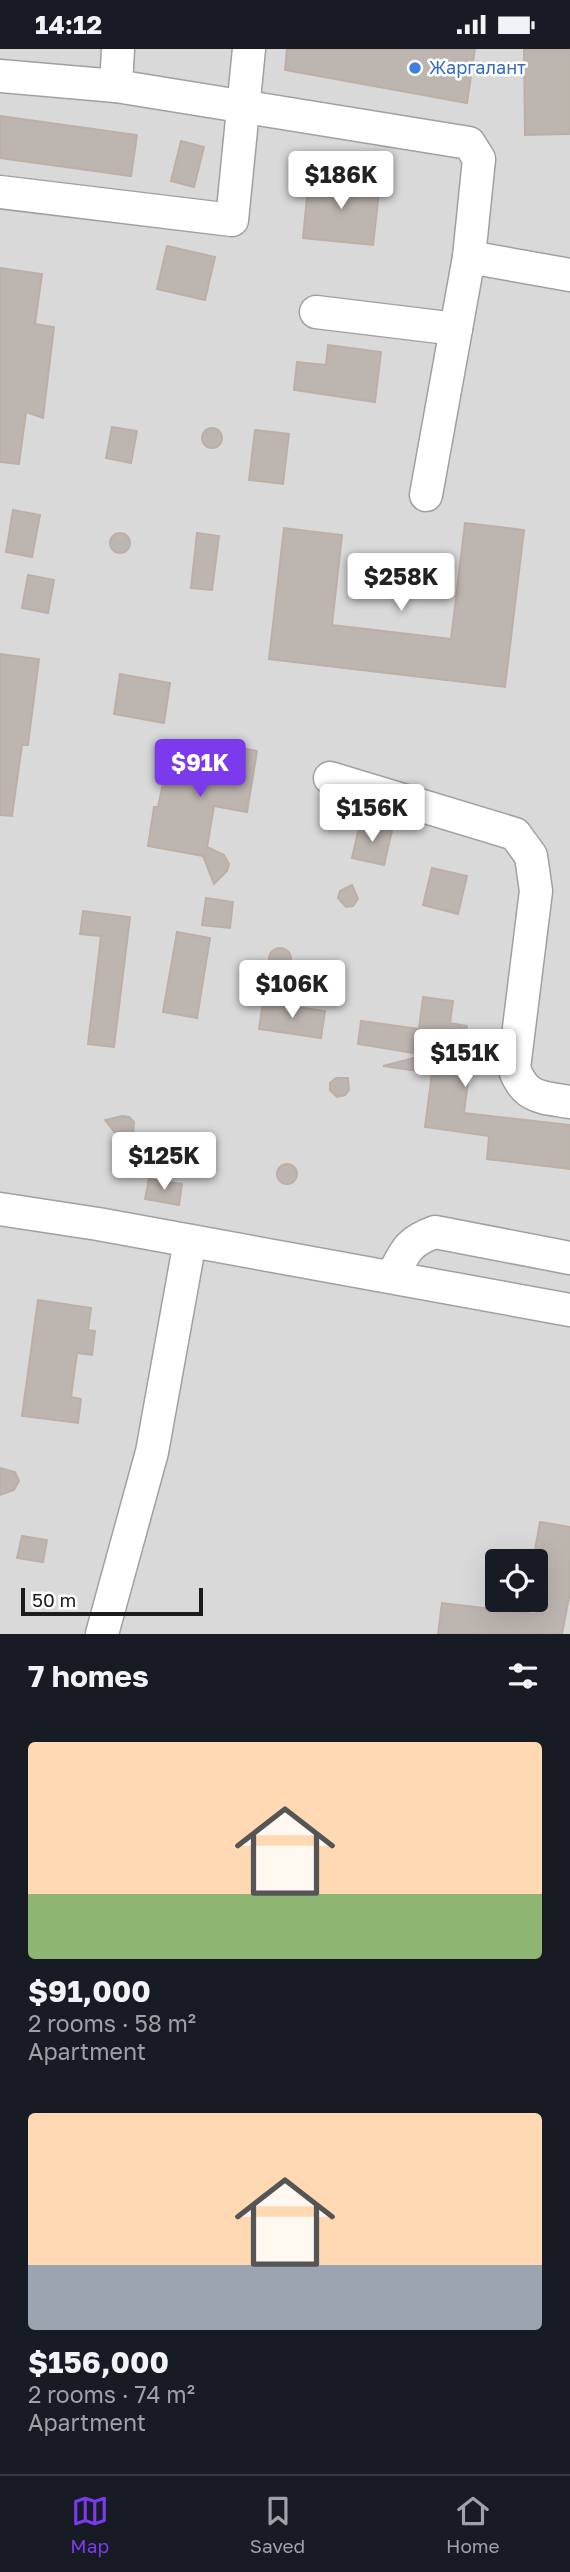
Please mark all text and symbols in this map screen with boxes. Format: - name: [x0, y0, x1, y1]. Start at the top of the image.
- text: 14:12: [35, 9, 102, 40]
- place label: Жаргалант: [429, 56, 526, 78]
- marker: Жаргалант: [407, 60, 423, 76]
- pin: $186K: [292, 151, 390, 211]
- text: $186K: [304, 160, 378, 188]
- pin: $258K: [352, 553, 450, 613]
- text: $258K: [364, 562, 438, 590]
- pin: $91K: [159, 739, 241, 799]
- text: $91K: [171, 748, 229, 776]
- pin: $156K: [323, 785, 421, 844]
- text: $156K: [336, 793, 408, 821]
- pin: $106K: [243, 961, 341, 1020]
- text: $106K: [255, 969, 329, 997]
- pin: $151K: [416, 1030, 514, 1089]
- text: $151K: [430, 1038, 500, 1066]
- pin: $125K: [115, 1133, 213, 1192]
- text: $125K: [128, 1141, 200, 1169]
- map controls: [485, 1549, 548, 1612]
- button: locate: [485, 1549, 548, 1612]
- scale bar: [21, 1585, 203, 1617]
- text: 50 m: [32, 1588, 76, 1611]
- icon: filters: [504, 1657, 542, 1695]
- text: 7 homes: [28, 1658, 149, 1694]
- icon: home: [222, 1788, 348, 1914]
- text: $91,000: [28, 1973, 151, 2009]
- text: 2 rooms · 58 m²: [28, 2009, 196, 2037]
- text: Apartment: [28, 2037, 146, 2065]
- icon: home: [222, 2159, 348, 2285]
- text: $156,000: [28, 2344, 169, 2380]
- text: 2 rooms · 74 m²: [28, 2380, 195, 2408]
- text: Apartment: [28, 2408, 146, 2436]
- tab: Map: [70, 2492, 109, 2557]
- tab: Saved: [250, 2492, 305, 2557]
- tab: Home: [446, 2492, 500, 2557]

